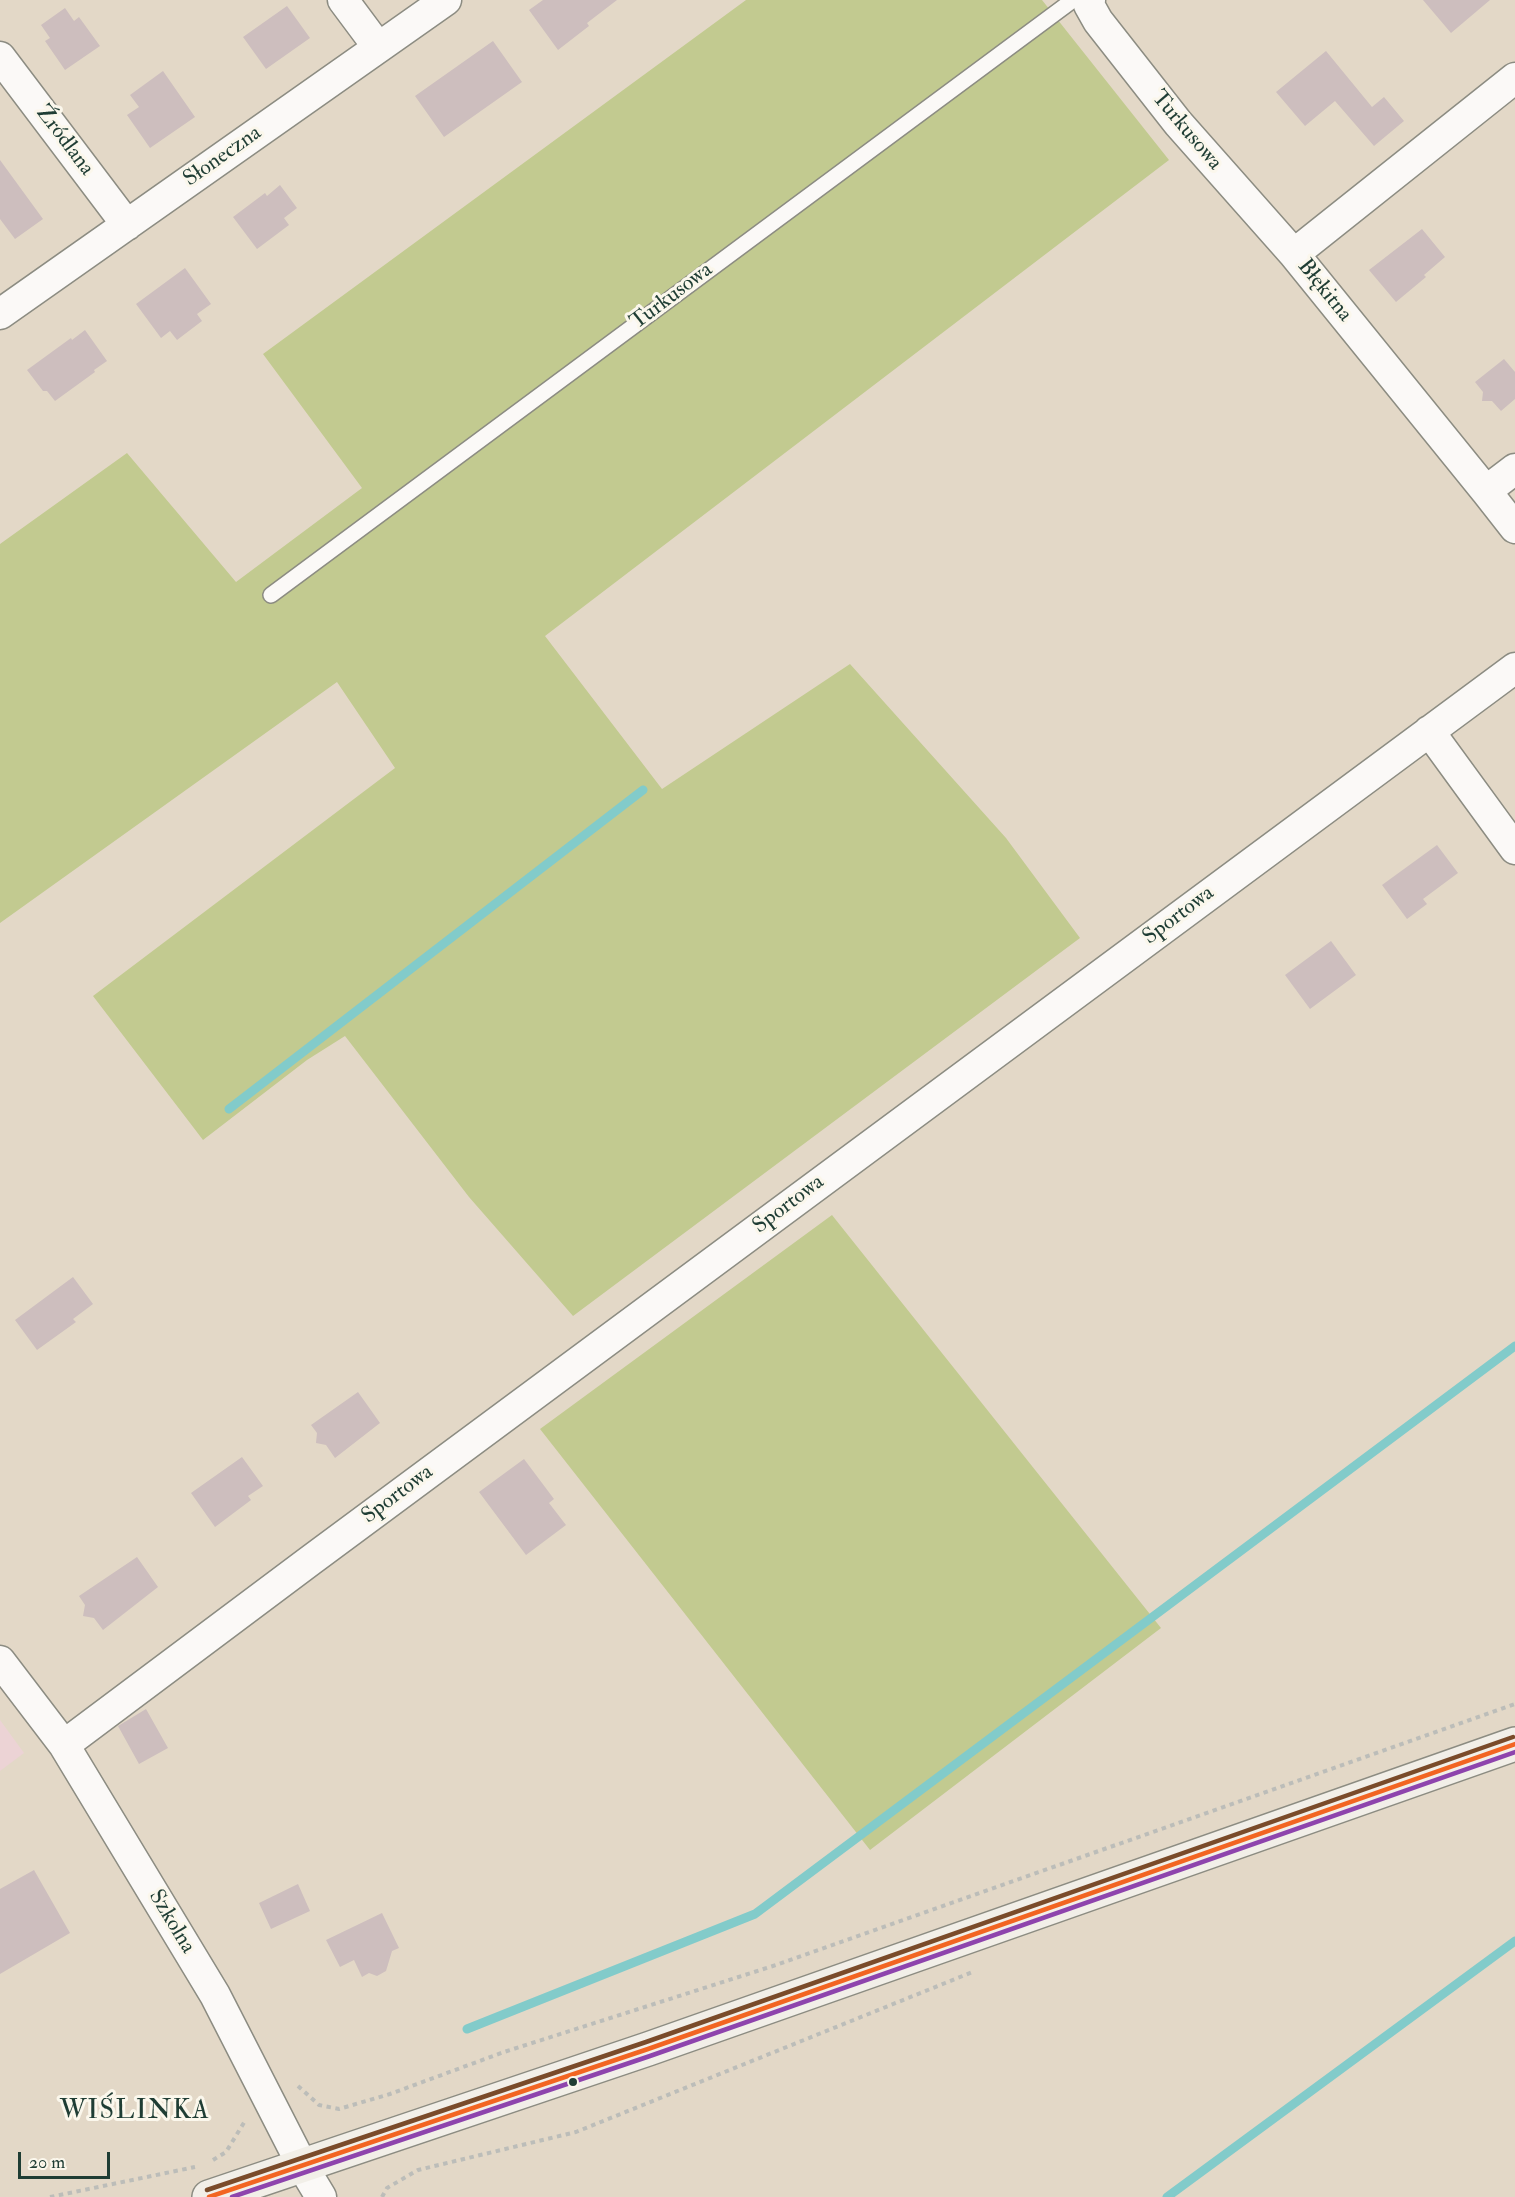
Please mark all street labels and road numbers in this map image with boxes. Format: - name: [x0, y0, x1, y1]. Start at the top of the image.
- street label: Turkusowa: [1145, 86, 1227, 176]
- street label: Źródlana: [29, 101, 99, 181]
- street label: Słoneczna: [179, 121, 267, 193]
- street label: Błękitna: [1291, 254, 1357, 328]
- street label: Turkusowa: [626, 258, 718, 336]
- street label: Sportowa: [1138, 881, 1220, 951]
- street label: Sportowa: [748, 1170, 830, 1240]
- street label: Sportowa: [357, 1460, 439, 1530]
- street label: Szkolna: [142, 1885, 200, 1959]

